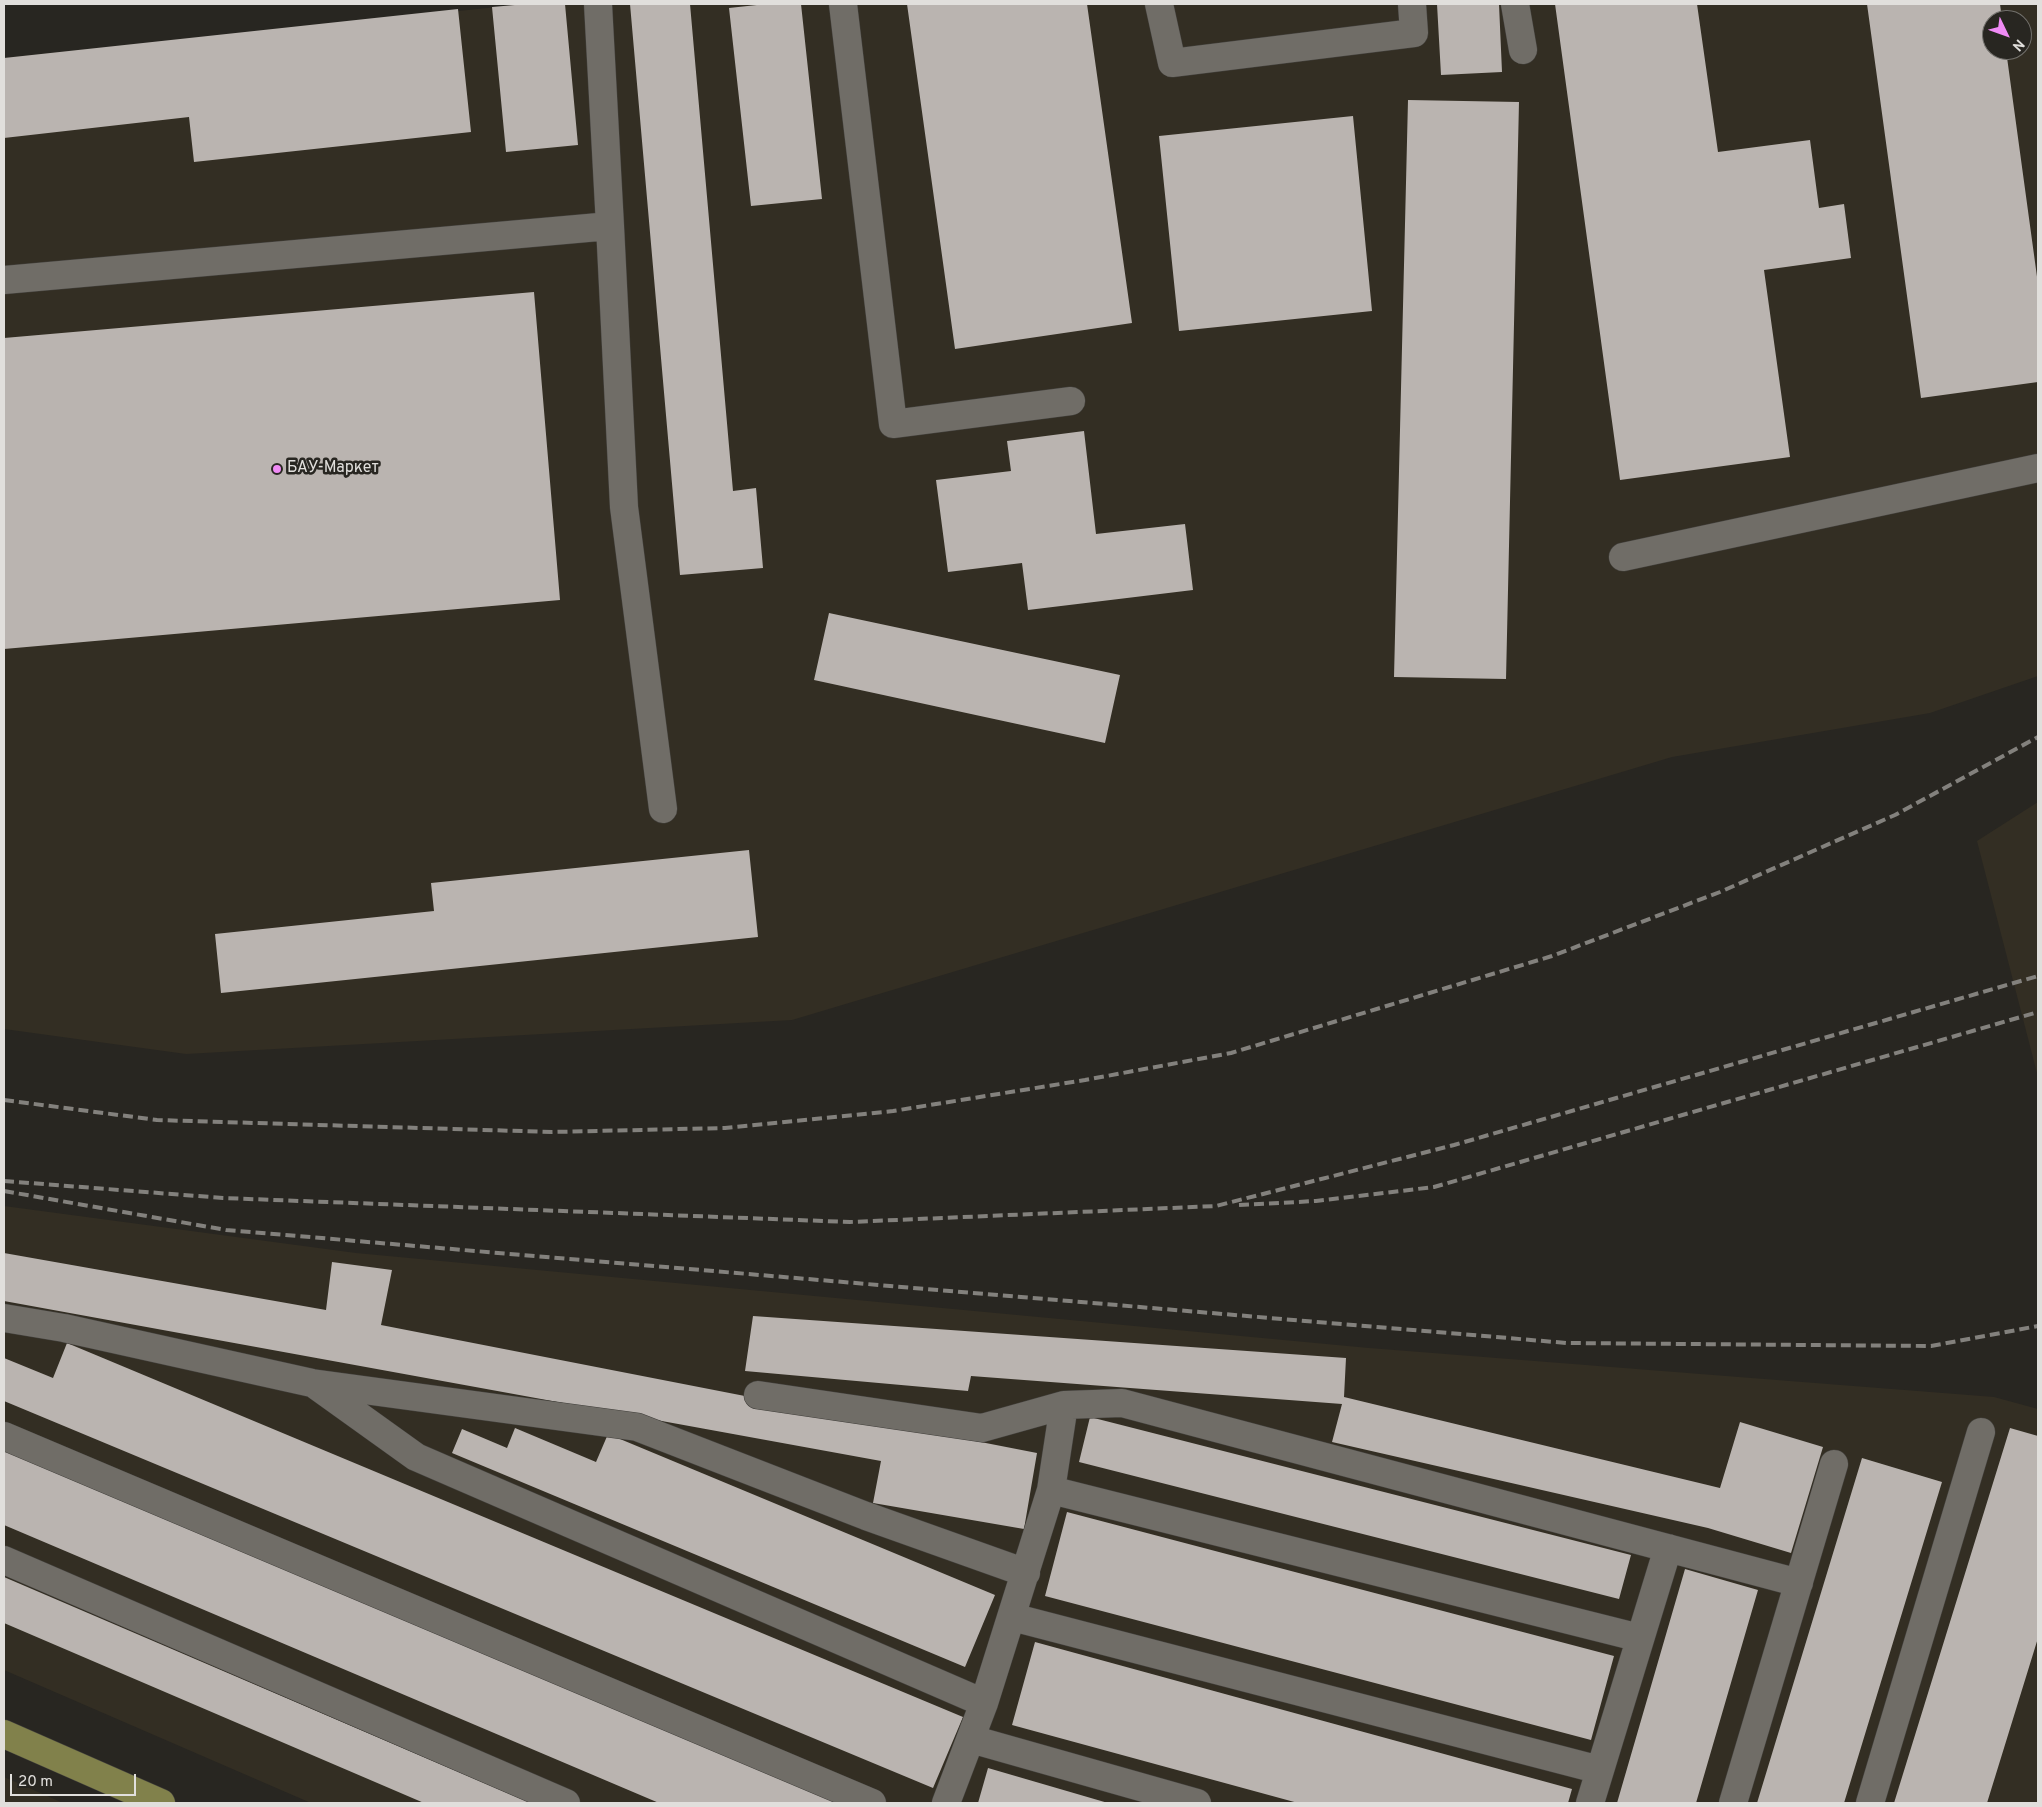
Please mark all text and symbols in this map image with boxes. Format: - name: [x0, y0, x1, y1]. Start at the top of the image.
- north arrow: [1982, 10, 2032, 60]
- text: N: [2008, 35, 2027, 54]
- place label: БАУ-Маркет: [287, 459, 379, 479]
- marker: БАУ-Маркет: [271, 463, 283, 475]
- scale bar: [12, 1764, 139, 1796]
- text: 20 m: [18, 1773, 53, 1792]

